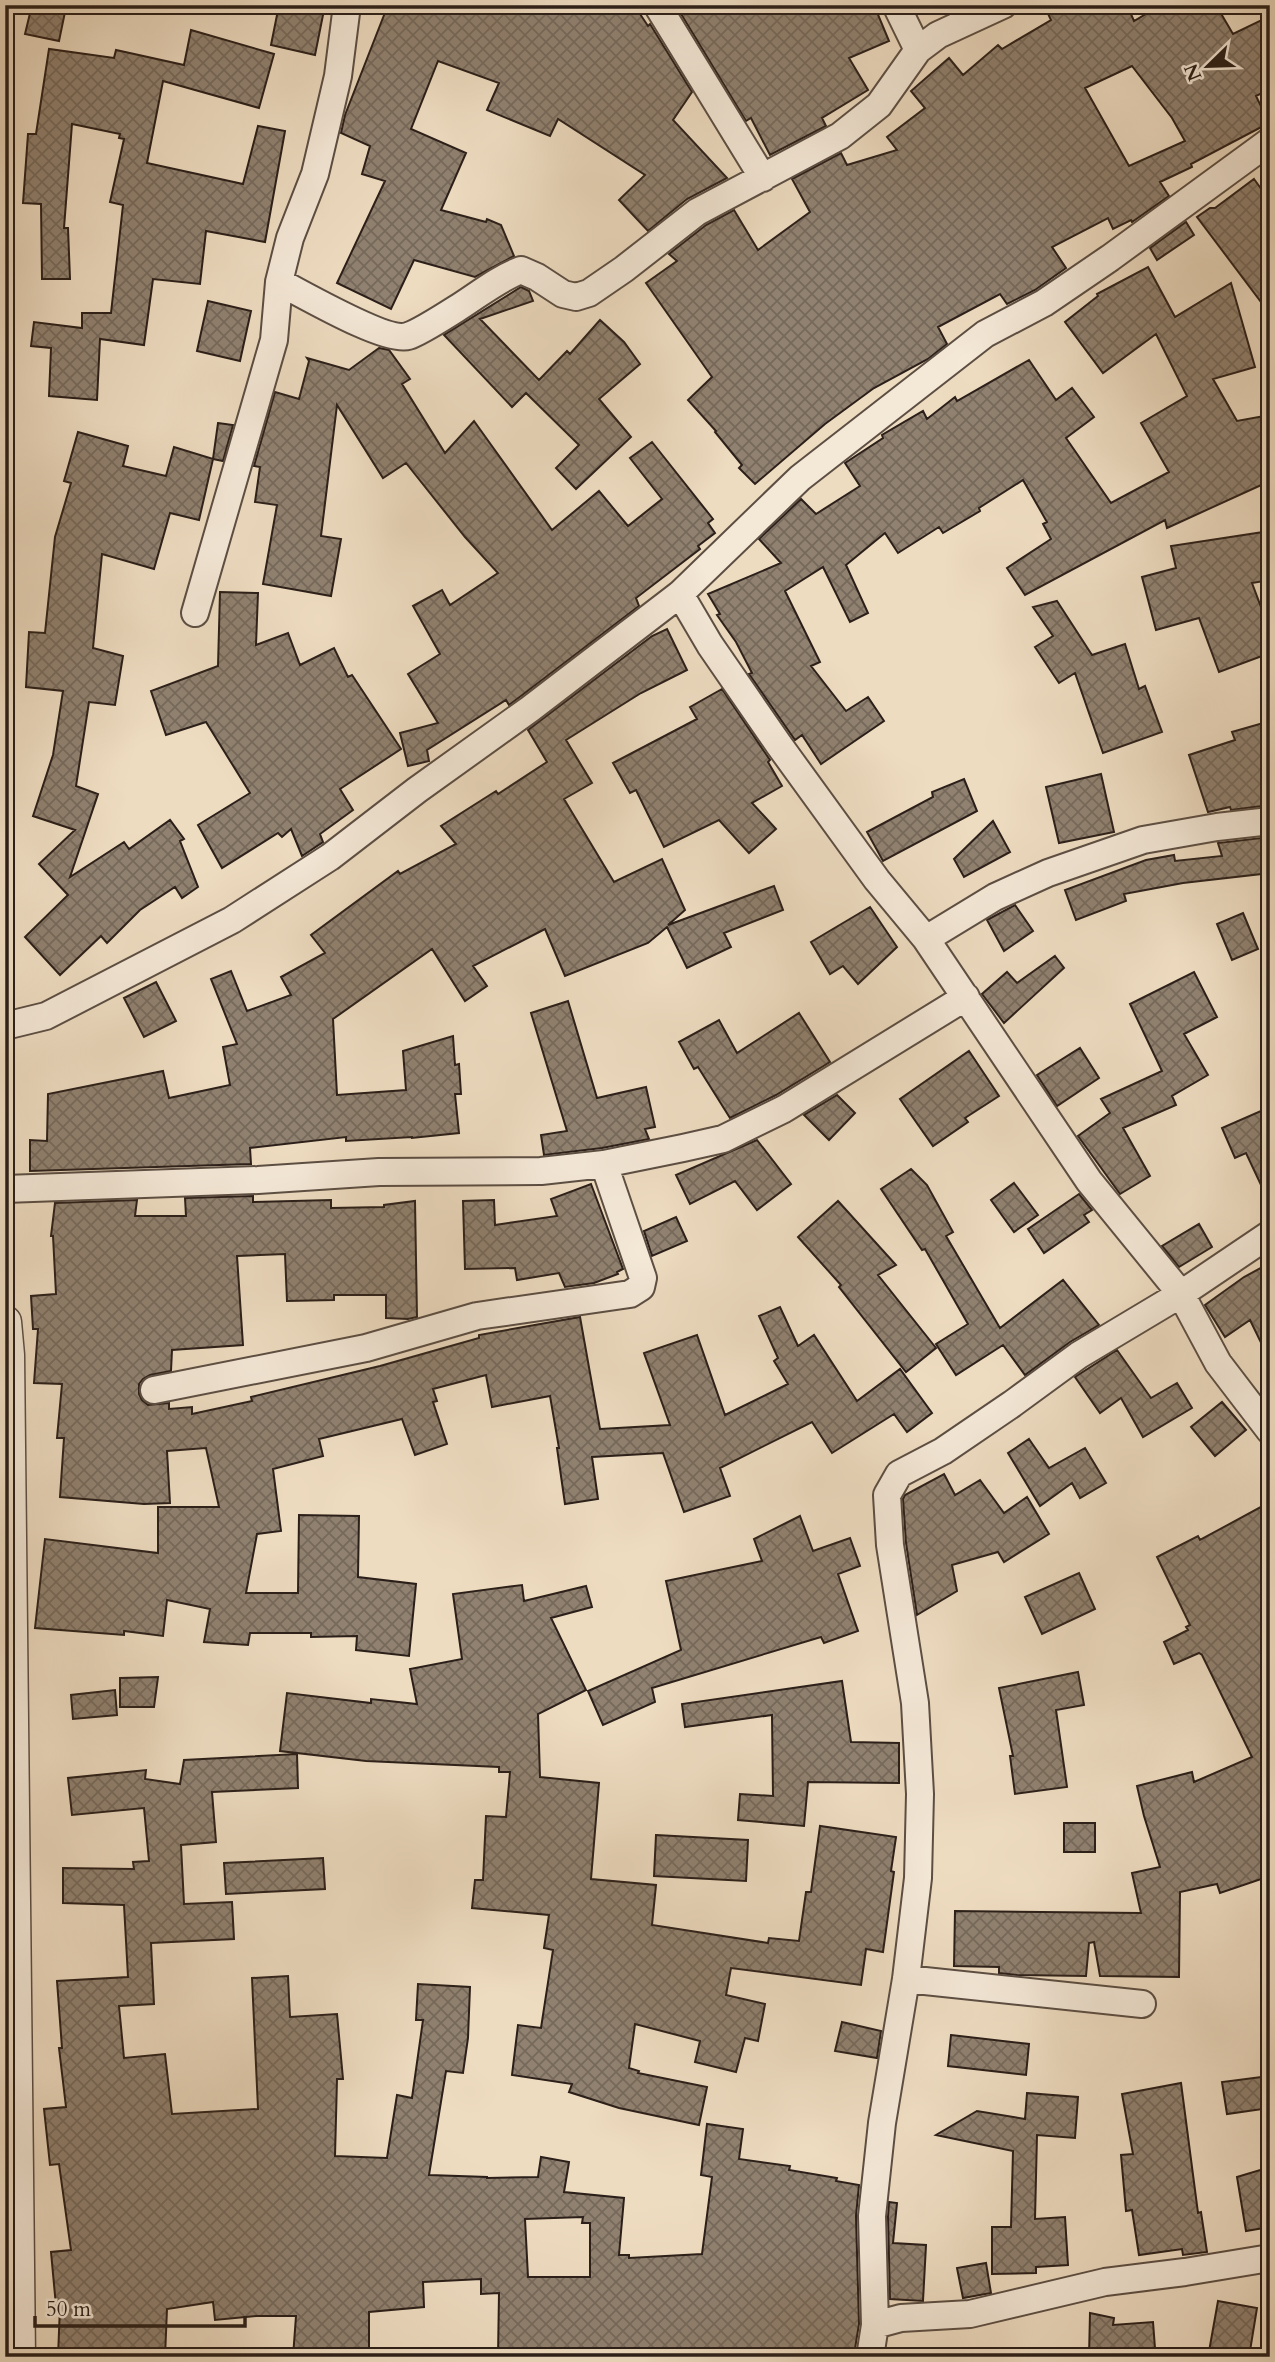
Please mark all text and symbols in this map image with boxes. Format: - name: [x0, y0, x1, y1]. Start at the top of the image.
- north arrow: [1174, 32, 1244, 102]
- text: N: [1178, 59, 1208, 85]
- scale bar: [35, 2285, 245, 2329]
- text: 50 m: [46, 2295, 91, 2324]

